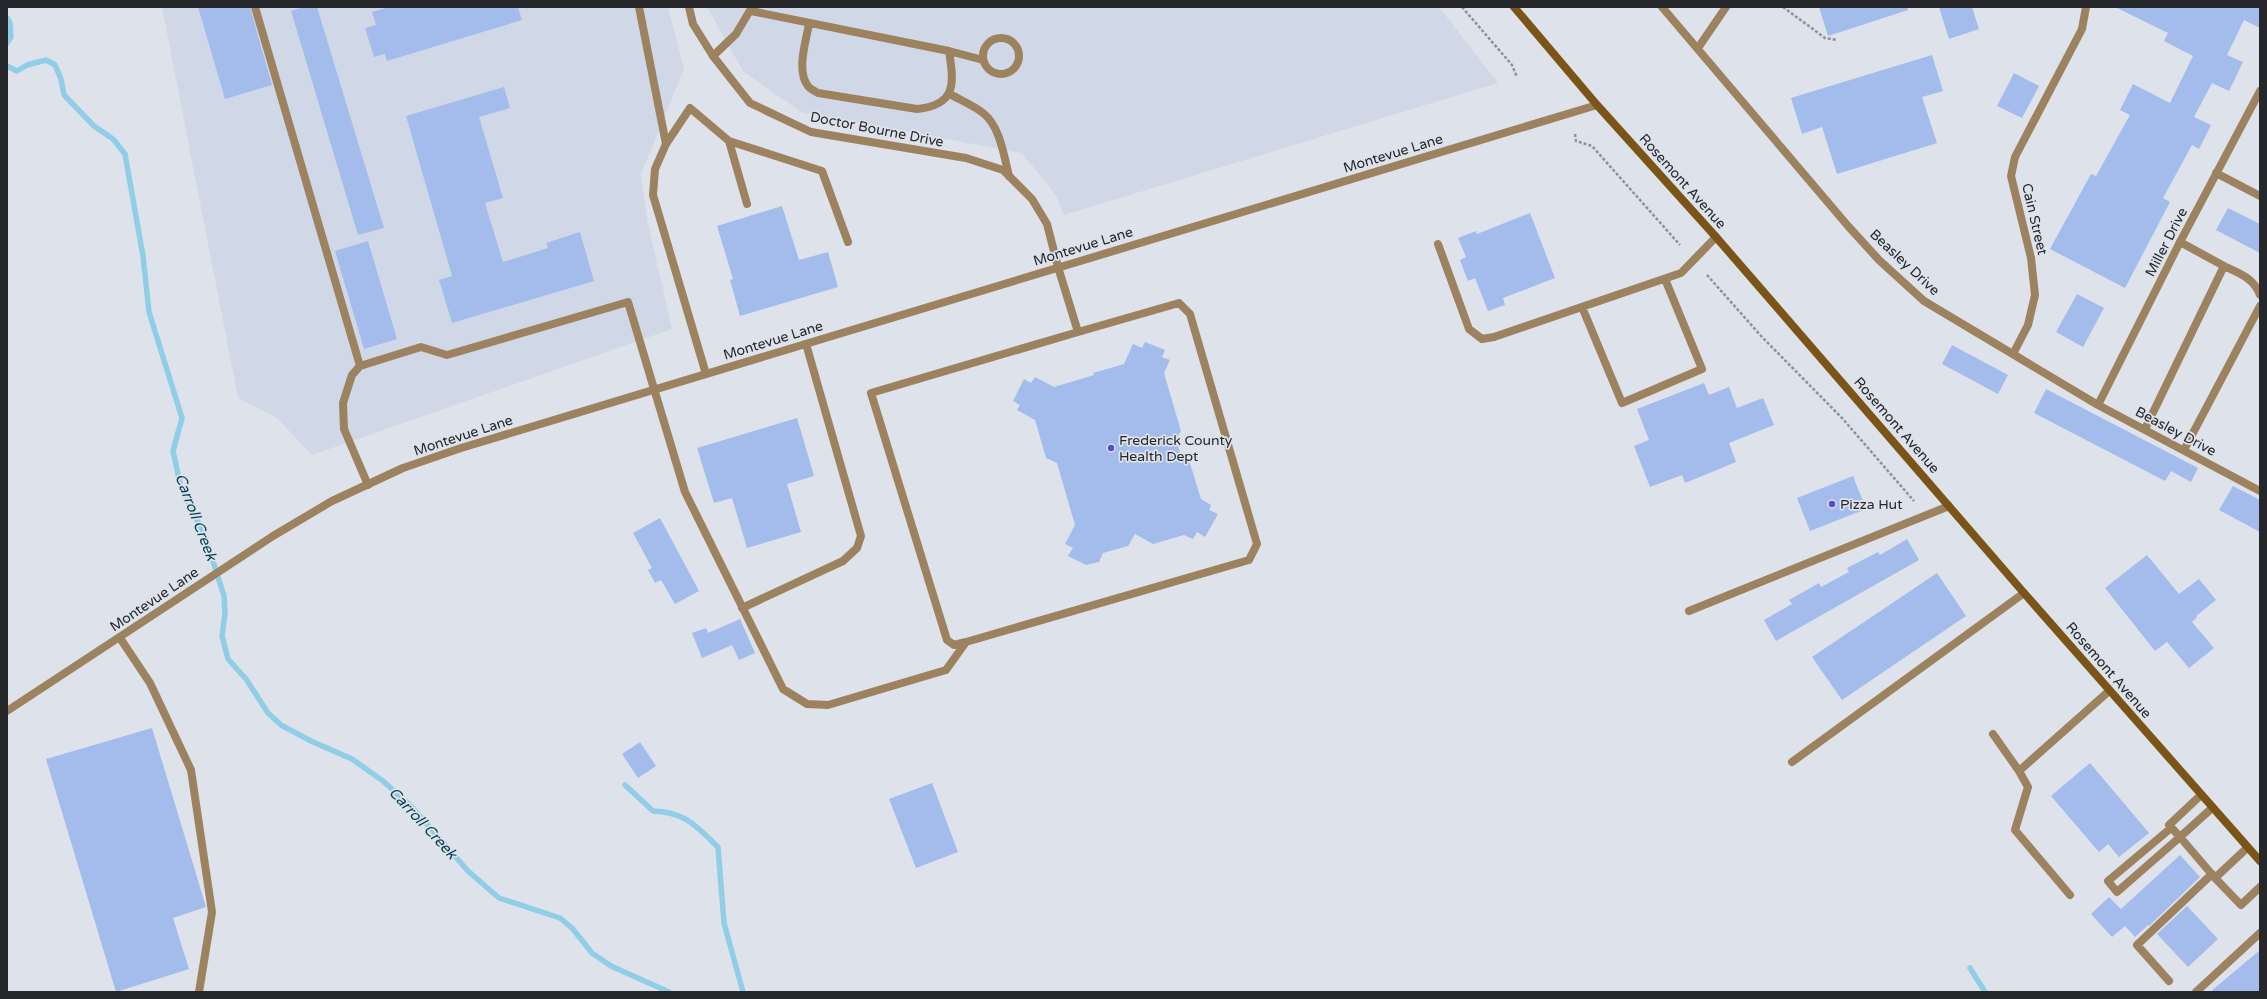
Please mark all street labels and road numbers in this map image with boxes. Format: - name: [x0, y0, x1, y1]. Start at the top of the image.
- street label: Doctor Bourne Drive: [809, 108, 945, 151]
- street label: Montevue Lane: [1341, 130, 1445, 177]
- street label: Rosemont Avenue: [1636, 130, 1730, 232]
- street label: Cain Street: [2018, 182, 2051, 257]
- street label: Miller Drive: [2142, 205, 2191, 280]
- street label: Montevue Lane: [1031, 223, 1135, 270]
- street label: Beasley Drive: [1866, 226, 1943, 299]
- street label: Montevue Lane: [721, 317, 825, 364]
- street label: Rosemont Avenue: [1850, 374, 1943, 477]
- street label: Beasley Drive: [2132, 403, 2219, 460]
- street label: Montevue Lane: [411, 411, 515, 460]
- street label: Montevue Lane: [107, 563, 202, 635]
- street label: Rosemont Avenue: [2062, 619, 2155, 722]

